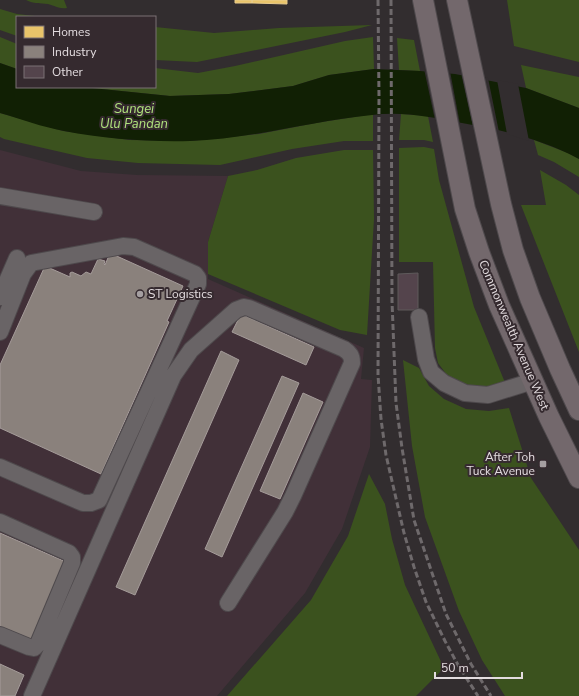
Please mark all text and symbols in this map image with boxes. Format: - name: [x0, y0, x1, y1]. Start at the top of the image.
- legend: [16, 16, 156, 88]
- text: Homes: [52, 24, 90, 40]
- text: Industry: [52, 44, 97, 60]
- text: Other: [52, 64, 84, 80]
- water label: Sungei Ulu Pandan: [100, 100, 168, 133]
- street label: Commonwealth Avenue West: [475, 258, 553, 413]
- place label: ST Logistics: [148, 286, 213, 302]
- marker: ST Logistics: [135, 289, 145, 299]
- place label: After Toh Tuck Avenue: [466, 449, 535, 479]
- marker: After Toh Tuck Avenue: [538, 459, 548, 469]
- scale bar: [435, 654, 522, 680]
- text: 50 m: [441, 660, 469, 676]

